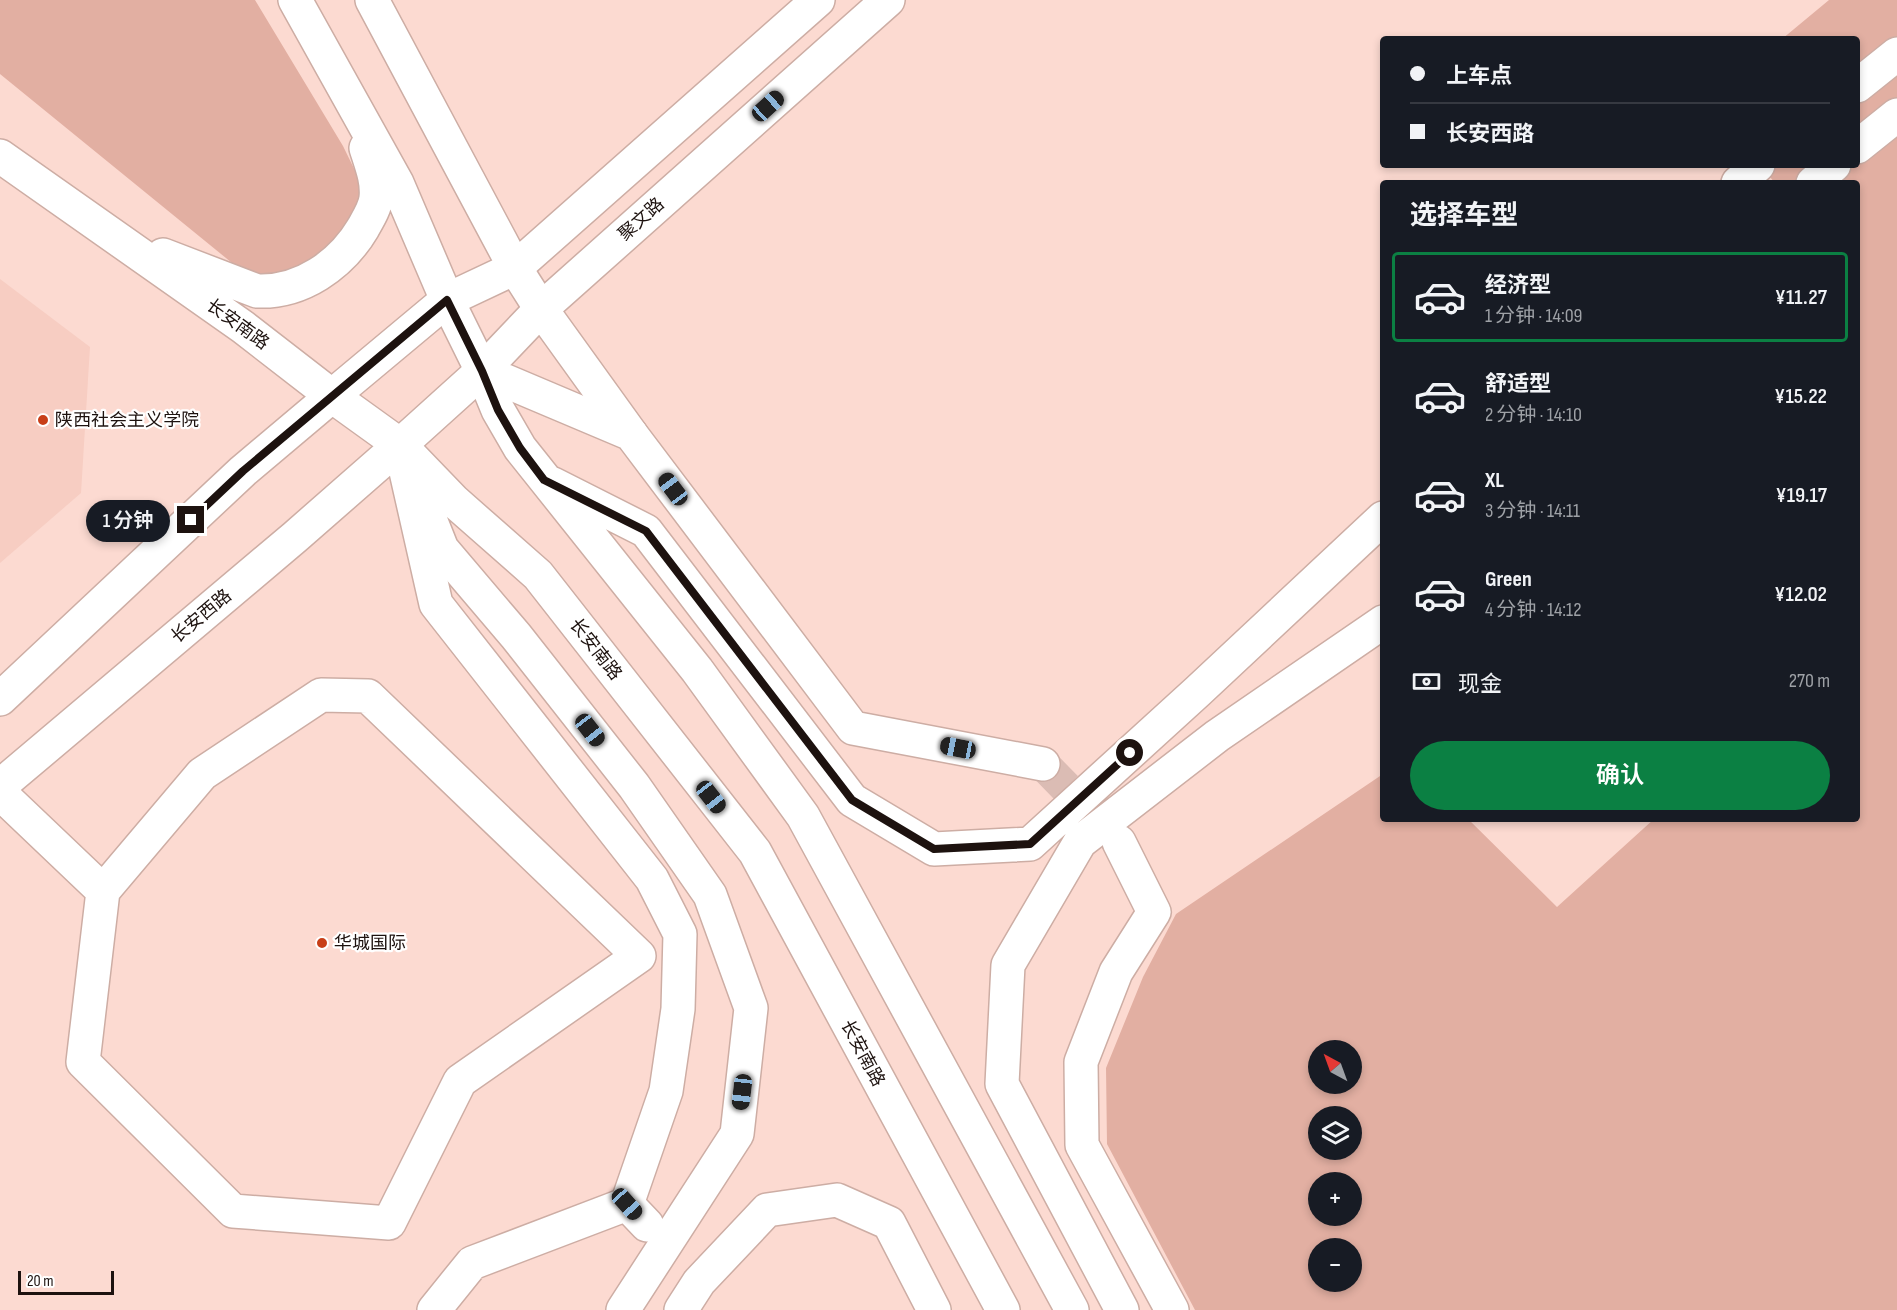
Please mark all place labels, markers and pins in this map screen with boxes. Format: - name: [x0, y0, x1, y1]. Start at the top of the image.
- place label: 陕西社会主义学院: [55, 410, 199, 431]
- marker: 陕西社会主义学院: [36, 413, 50, 427]
- place label: 华城国际: [334, 933, 406, 954]
- marker: 华城国际: [315, 936, 329, 950]

